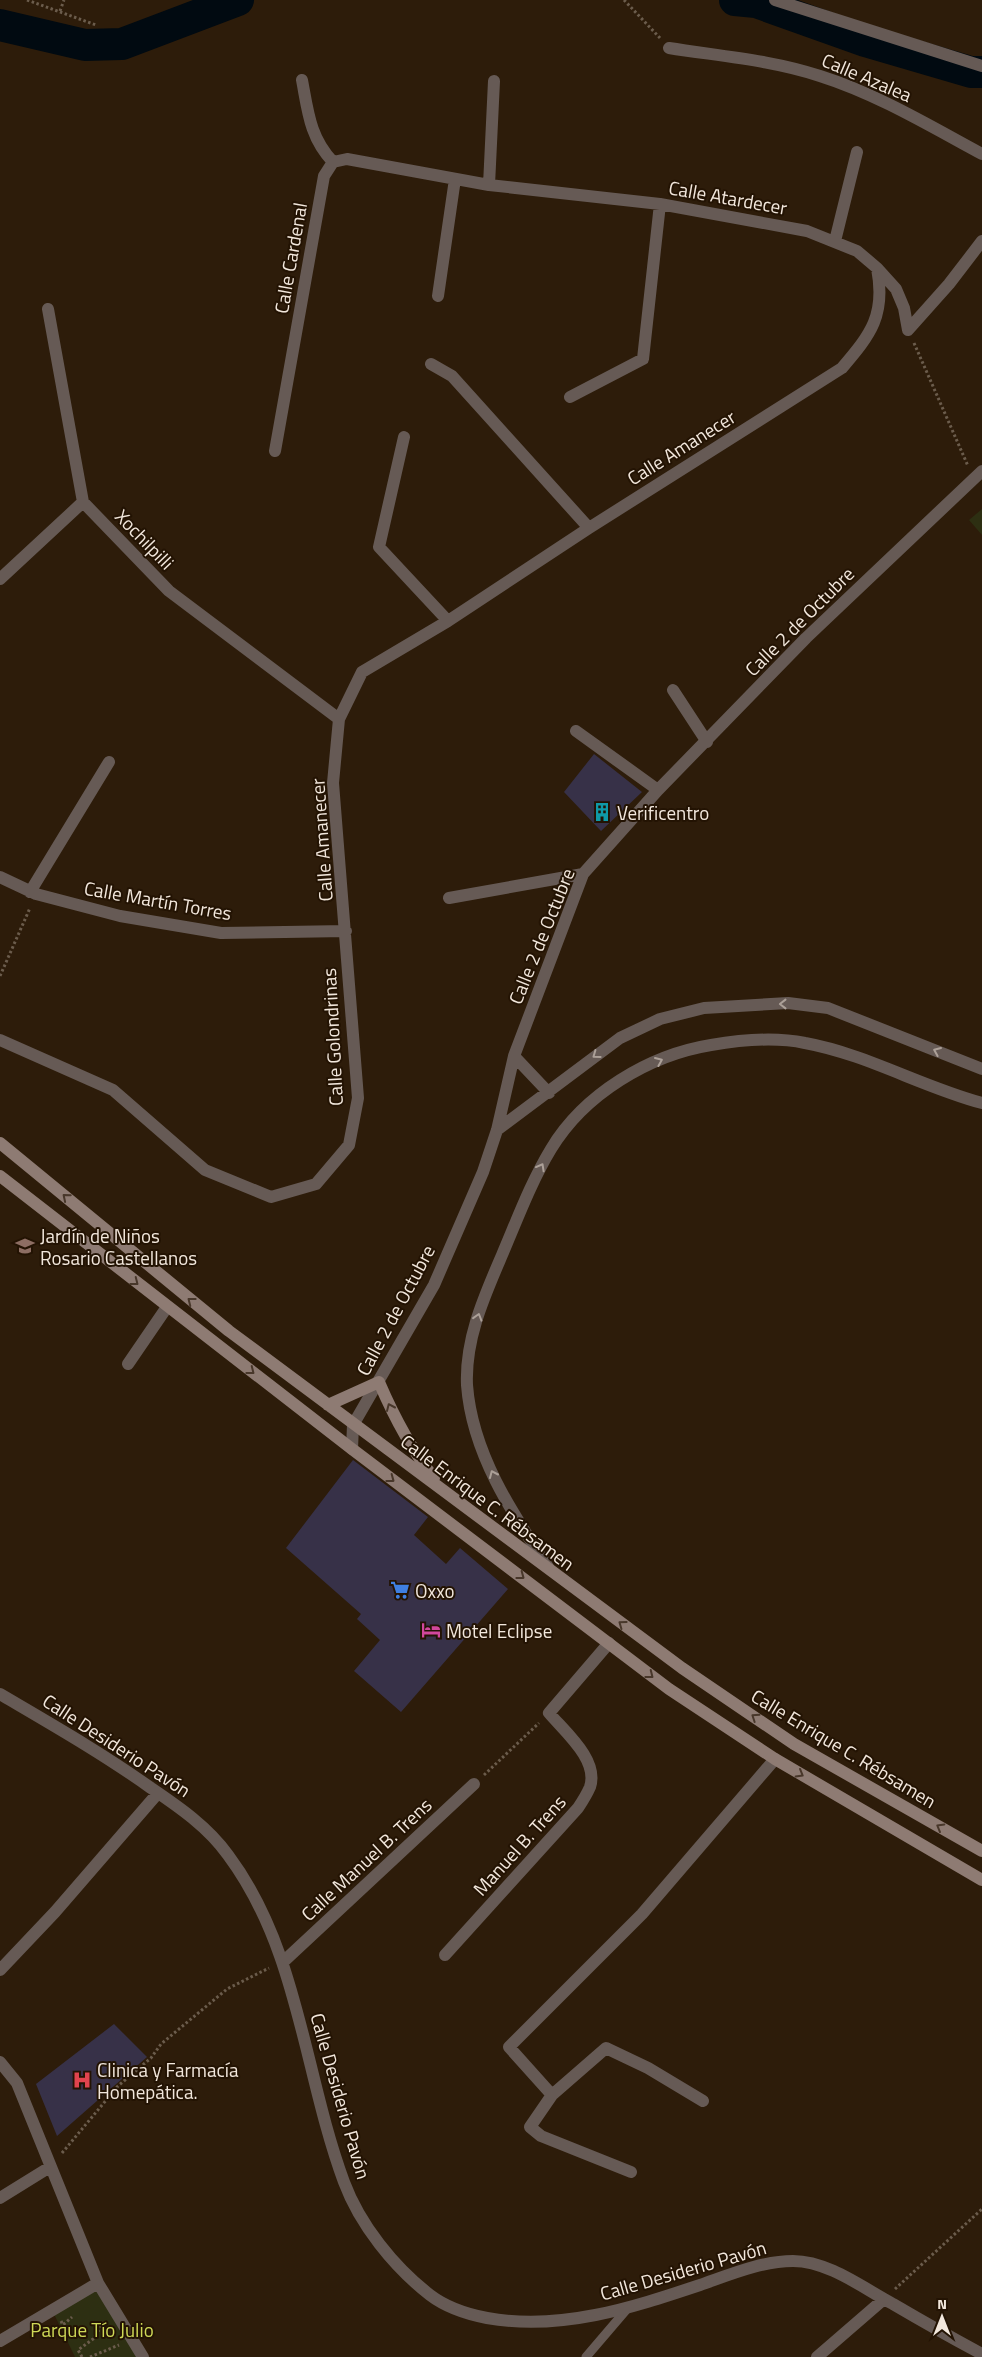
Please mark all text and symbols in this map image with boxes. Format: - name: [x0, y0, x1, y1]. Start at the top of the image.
- street label: Calle Azalea: [817, 45, 917, 109]
- street label: Calle Atardecer: [666, 172, 790, 222]
- street label: Calle Cardenal: [266, 200, 314, 316]
- street label: Calle Amanecer: [621, 402, 741, 492]
- street label: Xochilpilli: [109, 502, 181, 576]
- street label: Calle 2 de Octubre: [738, 560, 860, 682]
- street label: Calle Amanecer: [302, 777, 340, 903]
- place label: Verificentro: [617, 798, 709, 827]
- building icon: Verificentro: [591, 801, 613, 823]
- street label: Calle 2 de Octubre: [500, 864, 582, 1008]
- street label: Calle Martín Torres: [82, 873, 234, 927]
- street label: Calle Golondrinas: [314, 967, 350, 1107]
- one-way arrow: [778, 999, 786, 1009]
- one-way arrow: [933, 1047, 942, 1058]
- one-way arrow: [593, 1049, 602, 1057]
- one-way arrow: [654, 1056, 663, 1067]
- one-way arrow: [534, 1164, 544, 1173]
- one-way arrow: [62, 1194, 71, 1203]
- place label: Jardín de Niños Rosario Castellanos: [40, 1221, 197, 1272]
- school or university icon: Jardín de Niños Rosario Castellanos: [14, 1235, 36, 1257]
- street label: Calle 2 de Octubre: [348, 1239, 442, 1381]
- one-way arrow: [129, 1276, 138, 1285]
- one-way arrow: [188, 1299, 197, 1307]
- one-way arrow: [472, 1313, 482, 1322]
- one-way arrow: [245, 1366, 254, 1374]
- one-way arrow: [385, 1403, 396, 1412]
- street label: Calle Enrique C. Rébsamen: [395, 1427, 581, 1577]
- one-way arrow: [489, 1470, 500, 1479]
- one-way arrow: [385, 1473, 394, 1481]
- one-way arrow: [515, 1571, 524, 1579]
- place label: Oxxo: [415, 1576, 455, 1605]
- supermarket icon: Oxxo: [389, 1579, 411, 1601]
- place label: Motel Eclipse: [446, 1616, 552, 1645]
- hotel icon: Motel Eclipse: [420, 1619, 442, 1641]
- one-way arrow: [618, 1621, 628, 1630]
- one-way arrow: [644, 1669, 653, 1677]
- street label: Calle Enrique C. Rébsamen: [746, 1681, 942, 1815]
- street label: Calle Desiderio Pavón: [37, 1686, 197, 1804]
- one-way arrow: [751, 1714, 760, 1723]
- one-way arrow: [795, 1767, 804, 1777]
- street label: Manuel B. Trens: [466, 1788, 572, 1902]
- street label: Calle Manuel B. Trens: [294, 1790, 438, 1927]
- one-way arrow: [936, 1823, 945, 1833]
- street label: Calle Desiderio Pavón: [303, 2009, 379, 2183]
- place label: Clinica y Farmacía Homepática.: [97, 2055, 239, 2106]
- hospital icon: Clinica y Farmacía Homepática.: [71, 2069, 93, 2091]
- street label: Calle Desiderio Pavón: [596, 2232, 770, 2308]
- north arrow: [917, 2292, 967, 2342]
- text: N: [937, 2293, 947, 2314]
- park label: Parque Tío Julio: [30, 2315, 154, 2344]

